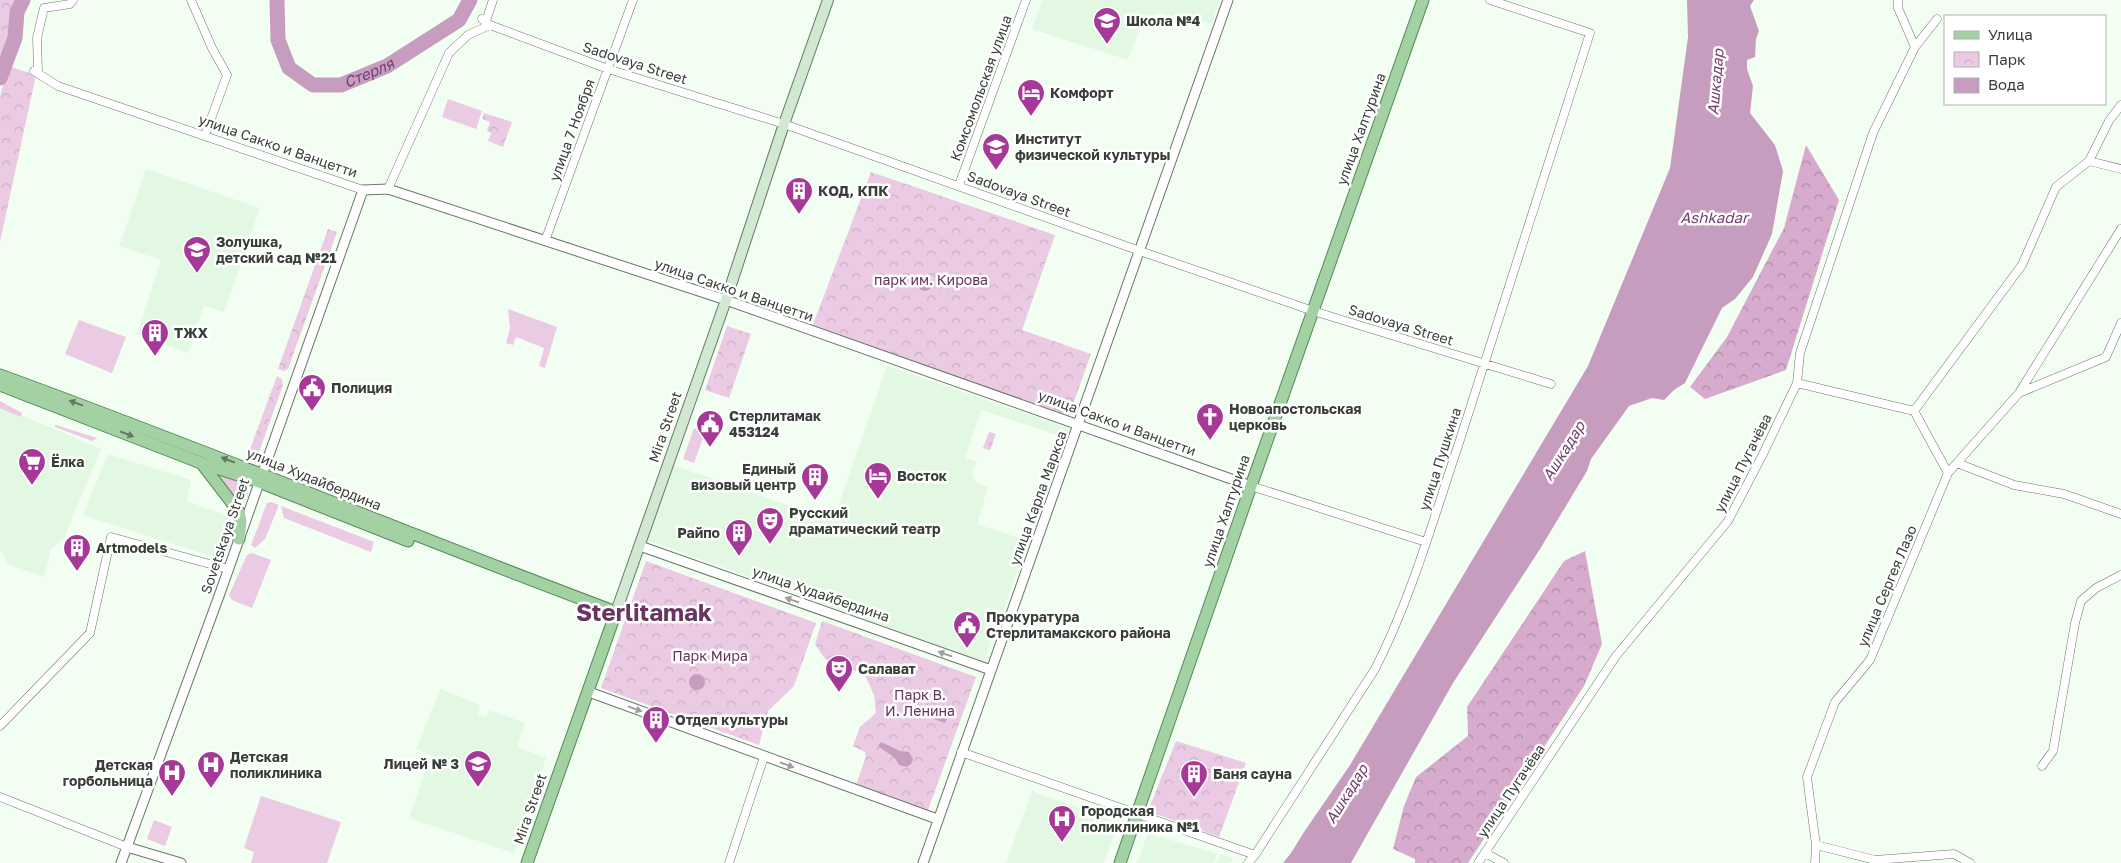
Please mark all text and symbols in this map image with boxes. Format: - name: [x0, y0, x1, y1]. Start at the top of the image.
- school or university icon: Школа №4: [1092, 6, 1122, 45]
- place label: Школа №4: [1126, 12, 1201, 29]
- street label: Комсомольская улица: [946, 13, 1015, 163]
- legend: [1944, 15, 2106, 105]
- text: Улица: [1988, 25, 2033, 43]
- street label: Sadovaya Street: [581, 38, 690, 87]
- water label: Ашкадар: [1703, 46, 1727, 116]
- text: Парк: [1988, 50, 2026, 68]
- water label: Стерля: [341, 53, 398, 91]
- street label: улица Халтурина: [1332, 70, 1389, 187]
- text: Вода: [1988, 75, 2025, 93]
- street label: улица 7 Ноября: [545, 76, 598, 183]
- hotel icon: Комфорт: [1016, 78, 1046, 117]
- place label: Комфорт: [1050, 84, 1113, 101]
- street label: улица Сакко и Ванцетти: [196, 110, 360, 181]
- place label: Институт физической культуры: [1015, 130, 1170, 163]
- school or university icon: Институт физической культуры: [981, 132, 1011, 171]
- street label: Sadovaya Street: [965, 167, 1073, 220]
- building icon: КОД, КПК: [784, 176, 814, 215]
- place label: КОД, КПК: [818, 182, 889, 199]
- water label: Ashkadar: [1680, 208, 1750, 226]
- place label: Золушка, детский сад №21: [216, 233, 336, 266]
- school or university icon: Золушка, детский сад №21: [182, 235, 212, 274]
- street label: улица Сакко и Ванцетти: [652, 254, 816, 325]
- park label: парк им. Кирова: [874, 271, 988, 288]
- street label: Sadovaya Street: [1347, 300, 1456, 349]
- building icon: ТЖХ: [140, 318, 170, 357]
- place label: ТЖХ: [174, 324, 208, 341]
- public building icon: Полиция: [297, 373, 327, 412]
- place label: Полиция: [331, 379, 392, 396]
- street label: улица Сакко и Ванцетти: [1036, 386, 1198, 459]
- street label: Mira Street: [644, 389, 685, 465]
- one-way arrow: [69, 399, 84, 406]
- place label: Новоапостольская церковь: [1229, 400, 1361, 433]
- church icon: Новоапостольская церковь: [1195, 402, 1225, 441]
- street label: улица Пушкина: [1415, 405, 1464, 512]
- place label: Стерлитамак 453124: [729, 407, 821, 440]
- public building icon: Стерлитамак 453124: [695, 409, 725, 448]
- street label: улица Пугачёва: [1710, 411, 1775, 515]
- water label: Ашкадар: [1538, 416, 1589, 483]
- street label: улица Карла Маркса: [1005, 428, 1070, 567]
- one-way arrow: [120, 430, 135, 438]
- street label: улица Худайбердина: [244, 444, 384, 513]
- supermarket icon: Ёлка: [17, 447, 47, 486]
- street label: улица Халтурина: [1198, 452, 1253, 570]
- place label: Ёлка: [51, 453, 84, 470]
- one-way arrow: [221, 456, 236, 463]
- place label: Единый визовый центр: [691, 460, 796, 493]
- hotel icon: Восток: [863, 461, 893, 500]
- building icon: Единый визовый центр: [800, 462, 830, 501]
- place label: Восток: [897, 467, 947, 484]
- street label: Sovetskaya Street: [197, 476, 252, 596]
- place label: Русский драматический театр: [789, 504, 941, 537]
- theatre icon: Русский драматический театр: [755, 506, 785, 545]
- building icon: Райпо: [724, 518, 754, 557]
- street label: улица Сергея Лазо: [1853, 522, 1920, 649]
- place label: Райпо: [677, 524, 720, 541]
- building icon: Artmodels: [62, 533, 92, 572]
- place label: Artmodels: [96, 539, 167, 556]
- street label: улица Худайбердина: [750, 562, 892, 625]
- one-way arrow: [784, 596, 799, 604]
- district label: Sterlitamak: [576, 597, 712, 626]
- place label: Прокуратура Стерлитамакского района: [986, 608, 1171, 641]
- public building icon: Прокуратура Стерлитамакского района: [952, 610, 982, 649]
- park label: Парк Мира: [672, 647, 748, 664]
- one-way arrow: [938, 649, 953, 657]
- theatre icon: Салават: [824, 654, 854, 693]
- place label: Салават: [858, 660, 916, 677]
- park label: Парк В. И. Ленина: [885, 686, 955, 719]
- building icon: Отдел культуры: [641, 705, 671, 744]
- one-way arrow: [627, 706, 642, 713]
- place label: Отдел культуры: [675, 711, 788, 728]
- street label: улица Пугачёва: [1473, 741, 1548, 841]
- place label: Детская поликлиника: [230, 748, 322, 781]
- school or university icon: Лицей № 3: [463, 749, 493, 788]
- hospital icon: Детская поликлиника: [196, 750, 226, 789]
- place label: Лицей № 3: [384, 755, 459, 772]
- place label: Детская горбольница: [63, 756, 153, 789]
- hospital icon: Детская горбольница: [157, 758, 187, 797]
- building icon: Баня сауна: [1179, 759, 1209, 798]
- water label: Ашкадар: [1321, 759, 1372, 826]
- one-way arrow: [780, 761, 795, 769]
- place label: Баня сауна: [1213, 765, 1292, 782]
- street label: Mira Street: [509, 771, 550, 847]
- place label: Городская поликлиника №1: [1081, 802, 1199, 835]
- hospital icon: Городская поликлиника №1: [1047, 804, 1077, 843]

